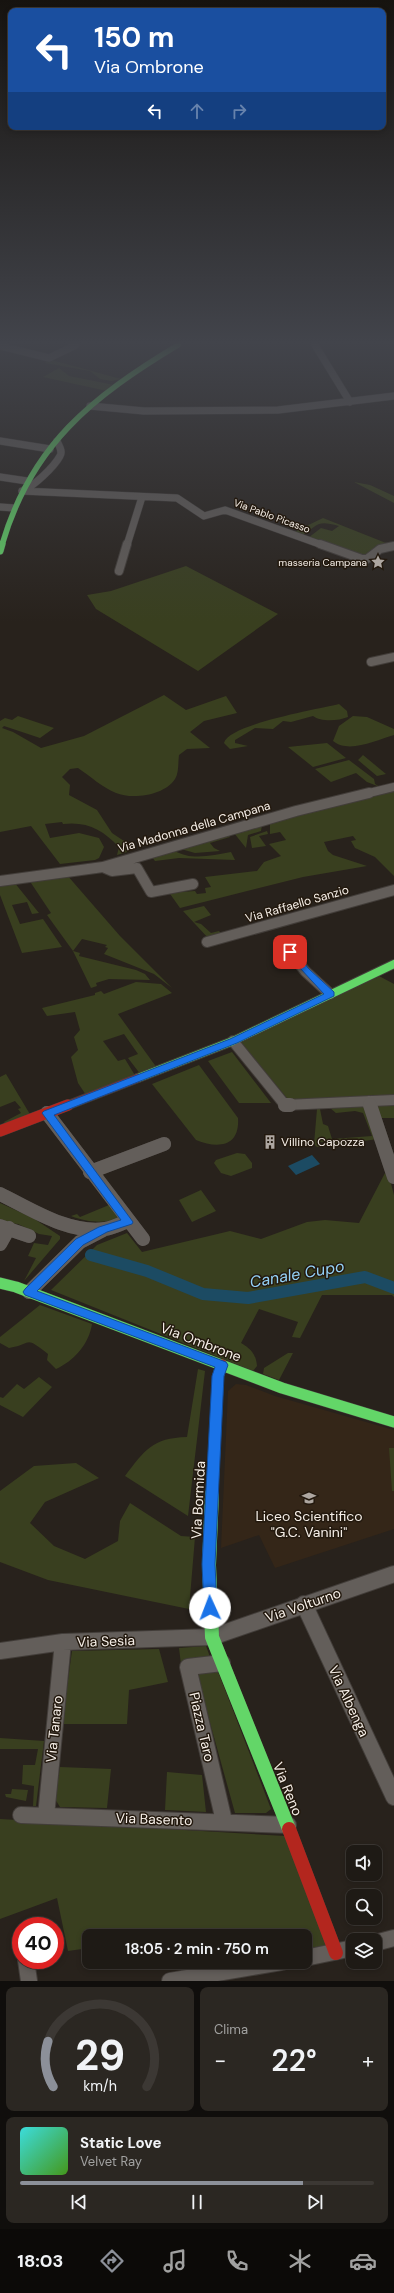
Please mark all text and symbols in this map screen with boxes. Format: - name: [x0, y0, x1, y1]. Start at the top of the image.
- text: 150 m: [94, 19, 174, 56]
- icon: left: [28, 24, 80, 76]
- text: Via Ombrone: [94, 55, 204, 79]
- icon: left: [144, 100, 166, 122]
- icon: ahead: [186, 100, 208, 122]
- icon: right: [228, 100, 250, 122]
- street label: Via Pablo Picasso: [232, 496, 312, 536]
- place icon: masseria Campana: [370, 554, 386, 570]
- place label: masseria Campana: [278, 556, 367, 569]
- street label: Via Madonna della Campana: [116, 798, 272, 856]
- street label: Via Raffaello Sanzio: [243, 882, 351, 926]
- pin: [273, 935, 307, 969]
- icon: arrive: [279, 941, 301, 963]
- building icon: Villino Capozza: [262, 1134, 278, 1150]
- place label: Villino Capozza: [281, 1134, 365, 1150]
- water label: Canale Cupo: [248, 1255, 346, 1293]
- street label: Via Ombrone: [158, 1318, 244, 1366]
- street label: Via Bormida: [187, 1460, 209, 1540]
- school or university icon: Liceo Scientifico "G.C. Vanini": [301, 1490, 317, 1506]
- place label: Liceo Scientifico "G.C. Vanini": [255, 1507, 363, 1541]
- street label: Via Volturno: [263, 1584, 343, 1626]
- position arrow: [189, 1587, 231, 1629]
- street label: Via Sesia: [77, 1631, 135, 1651]
- street label: Via Albenga: [325, 1662, 373, 1740]
- street label: Piazza Taro: [185, 1690, 219, 1764]
- street label: Via Tanaro: [42, 1695, 66, 1763]
- street label: Via Reno: [269, 1760, 307, 1818]
- street label: Via Basento: [115, 1809, 193, 1829]
- map controls: [346, 1845, 382, 1969]
- button: sound: [346, 1845, 382, 1881]
- button: search: [346, 1889, 382, 1925]
- speed limit sign: 40: [12, 1917, 64, 1969]
- button: layers: [346, 1933, 382, 1969]
- text: 18:05 · 2 min · 750 m: [125, 1939, 269, 1959]
- text: Clima: [214, 2021, 248, 2038]
- text: 29: [75, 2029, 125, 2083]
- text: 22°: [271, 2041, 317, 2080]
- text: −: [214, 2046, 226, 2075]
- text: +: [362, 2046, 374, 2075]
- text: km/h: [83, 2077, 117, 2095]
- text: Static Love: [80, 2133, 161, 2153]
- text: Velvet Ray: [80, 2153, 142, 2170]
- icon: previous: [68, 2191, 90, 2213]
- icon: pause: [186, 2191, 208, 2213]
- icon: next: [304, 2191, 326, 2213]
- icon: directions: [98, 2247, 126, 2275]
- icon: music: [161, 2247, 189, 2275]
- icon: phone: [223, 2247, 251, 2275]
- icon: climate: [286, 2247, 314, 2275]
- icon: car: [349, 2247, 377, 2275]
- text: 18:03: [17, 2249, 63, 2273]

